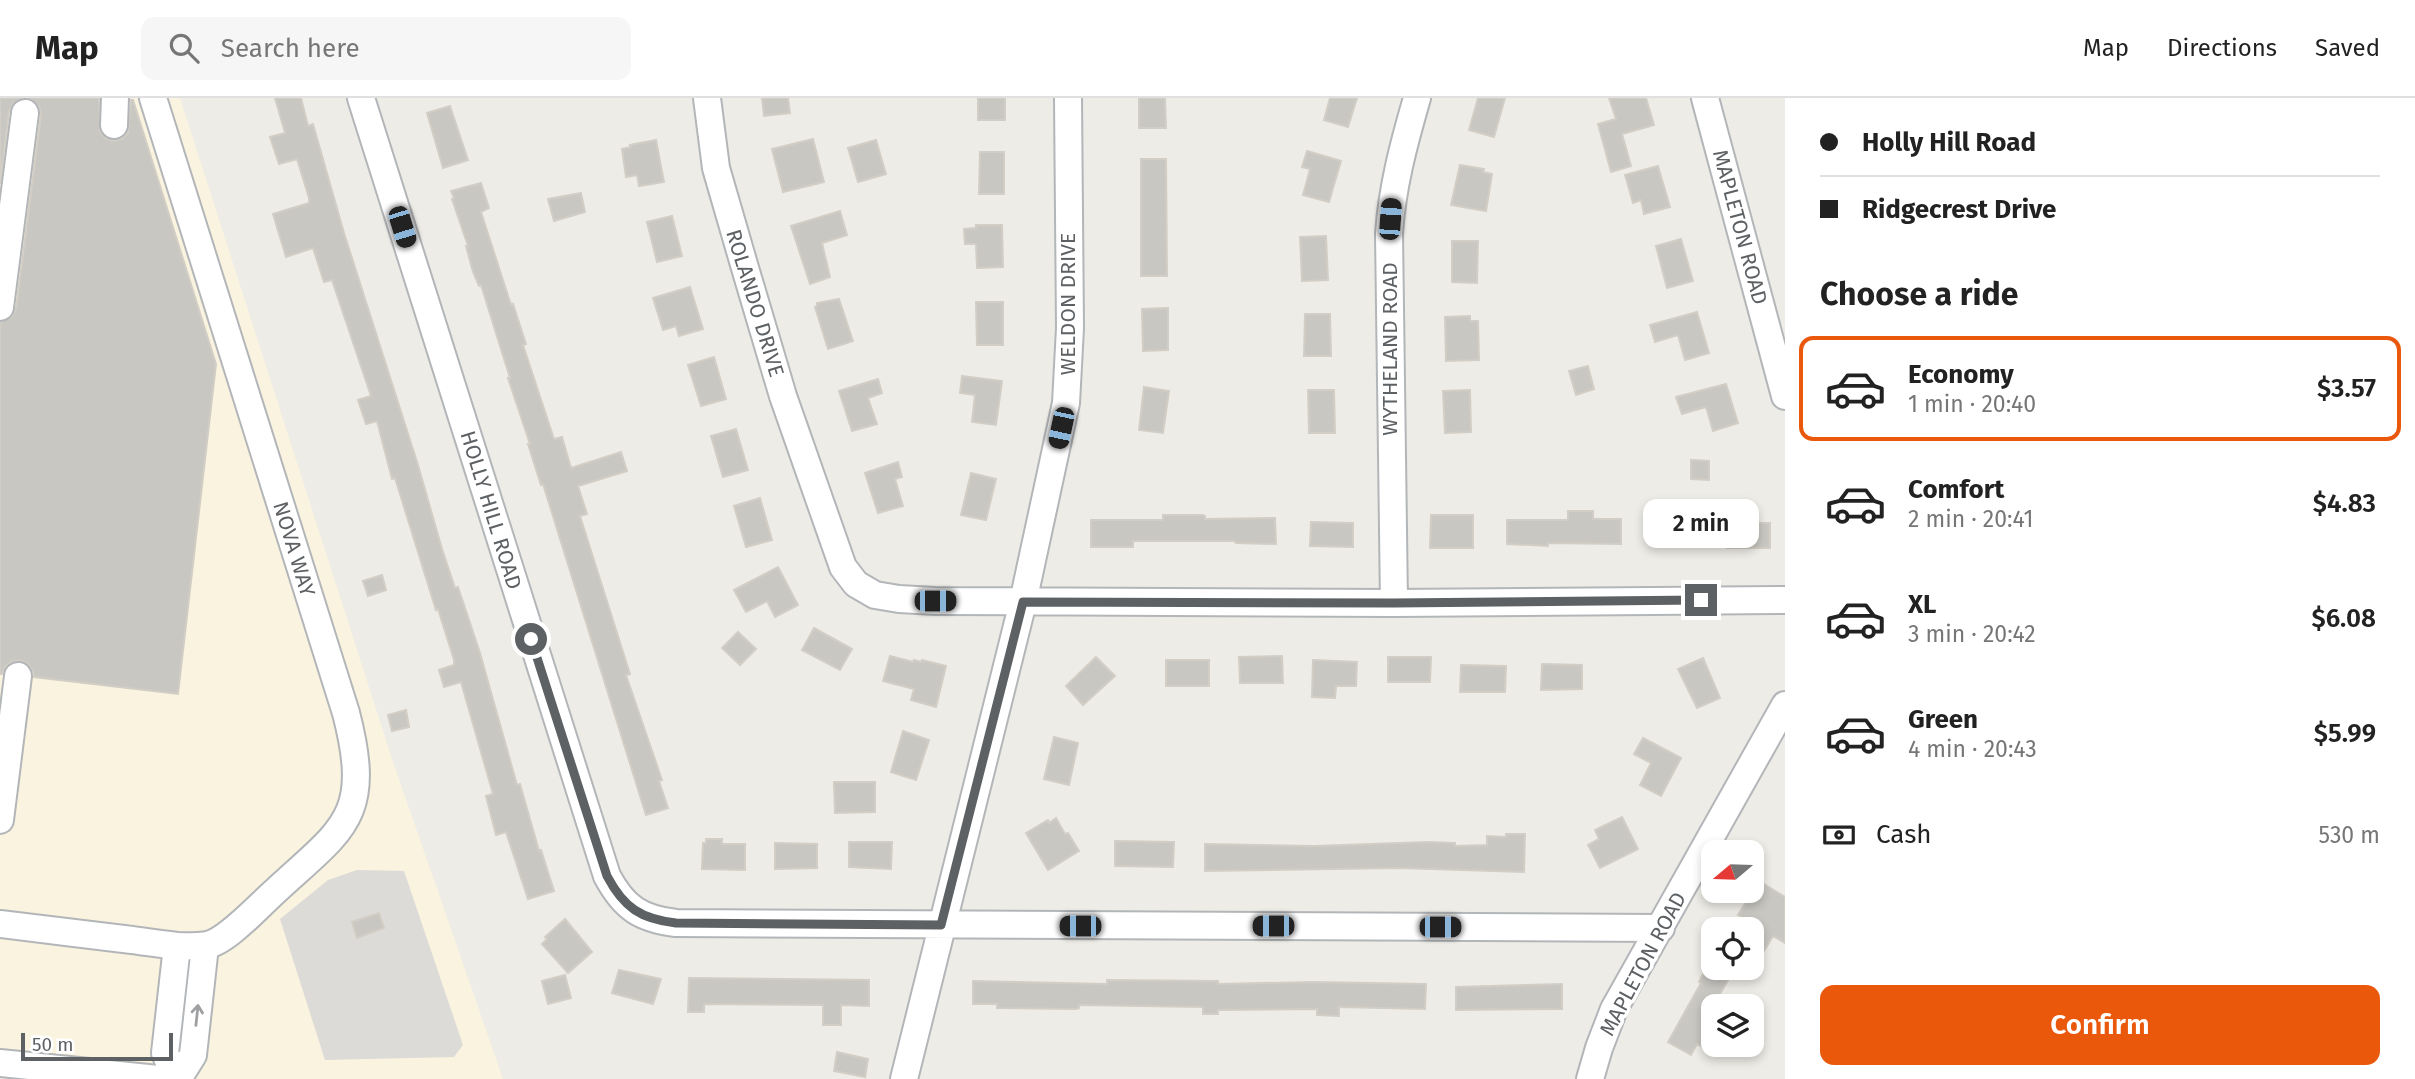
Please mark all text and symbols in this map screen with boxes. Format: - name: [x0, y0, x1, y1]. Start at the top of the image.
- search box: [141, 17, 631, 80]
- text: Map: [35, 28, 99, 68]
- icon: search: [165, 29, 203, 67]
- text: Search here: [221, 33, 360, 64]
- text: Map: [2083, 34, 2129, 62]
- text: Directions: [2167, 34, 2277, 62]
- text: Saved: [2315, 34, 2380, 62]
- text: Holly Hill Road: [1862, 127, 2036, 158]
- street label: MAPLETON ROAD: [1707, 147, 1773, 307]
- text: Ridgecrest Drive: [1862, 194, 2056, 225]
- car: [1379, 197, 1402, 241]
- car: [386, 204, 419, 250]
- street label: ROLANDO DRIVE: [720, 226, 790, 380]
- street label: WELDON DRIVE: [1055, 233, 1081, 375]
- street label: WYTHELAND ROAD: [1377, 262, 1403, 436]
- text: Choose a ride: [1820, 275, 2018, 313]
- icon: car: [1824, 357, 1887, 420]
- text: Economy: [1908, 359, 2014, 390]
- text: $3.57: [2317, 373, 2376, 404]
- text: 1 min · 20:40: [1908, 390, 2036, 418]
- car: [1047, 405, 1076, 451]
- street label: HOLLY HILL ROAD: [455, 428, 527, 592]
- icon: car: [1824, 472, 1887, 535]
- text: Comfort: [1908, 474, 2004, 505]
- text: $4.83: [2313, 488, 2376, 519]
- callout: 2 min: [1643, 498, 1759, 547]
- street label: NOVA WAY: [267, 499, 321, 600]
- text: 2 min · 20:41: [1908, 505, 2033, 533]
- text: 2 min: [1673, 509, 1729, 537]
- route end: [1685, 584, 1717, 616]
- icon: car: [1824, 587, 1887, 650]
- text: XL: [1908, 589, 1936, 620]
- car: [915, 591, 957, 612]
- text: $6.08: [2311, 603, 2376, 634]
- text: 3 min · 20:42: [1908, 620, 2036, 648]
- route start: [515, 623, 547, 655]
- icon: car: [1824, 702, 1887, 765]
- text: Green: [1908, 704, 1978, 735]
- text: $5.99: [2314, 718, 2376, 749]
- text: 4 min · 20:43: [1908, 735, 2037, 763]
- icon: cash: [1820, 816, 1858, 854]
- text: Cash: [1876, 819, 1932, 850]
- text: 530 m: [2319, 821, 2380, 849]
- north arrow: [1701, 840, 1764, 903]
- map controls: [1701, 840, 1764, 1057]
- street label: MAPLETON ROAD: [1594, 888, 1692, 1040]
- car: [1060, 916, 1102, 937]
- car: [1253, 916, 1295, 937]
- car: [1420, 917, 1462, 938]
- button: locate: [1701, 917, 1764, 980]
- button: Confirm: [1820, 985, 2380, 1065]
- button: layers: [1701, 994, 1764, 1057]
- one-way arrow: [191, 1004, 204, 1027]
- scale bar: [21, 1030, 173, 1062]
- text: 50 m: [32, 1033, 73, 1056]

